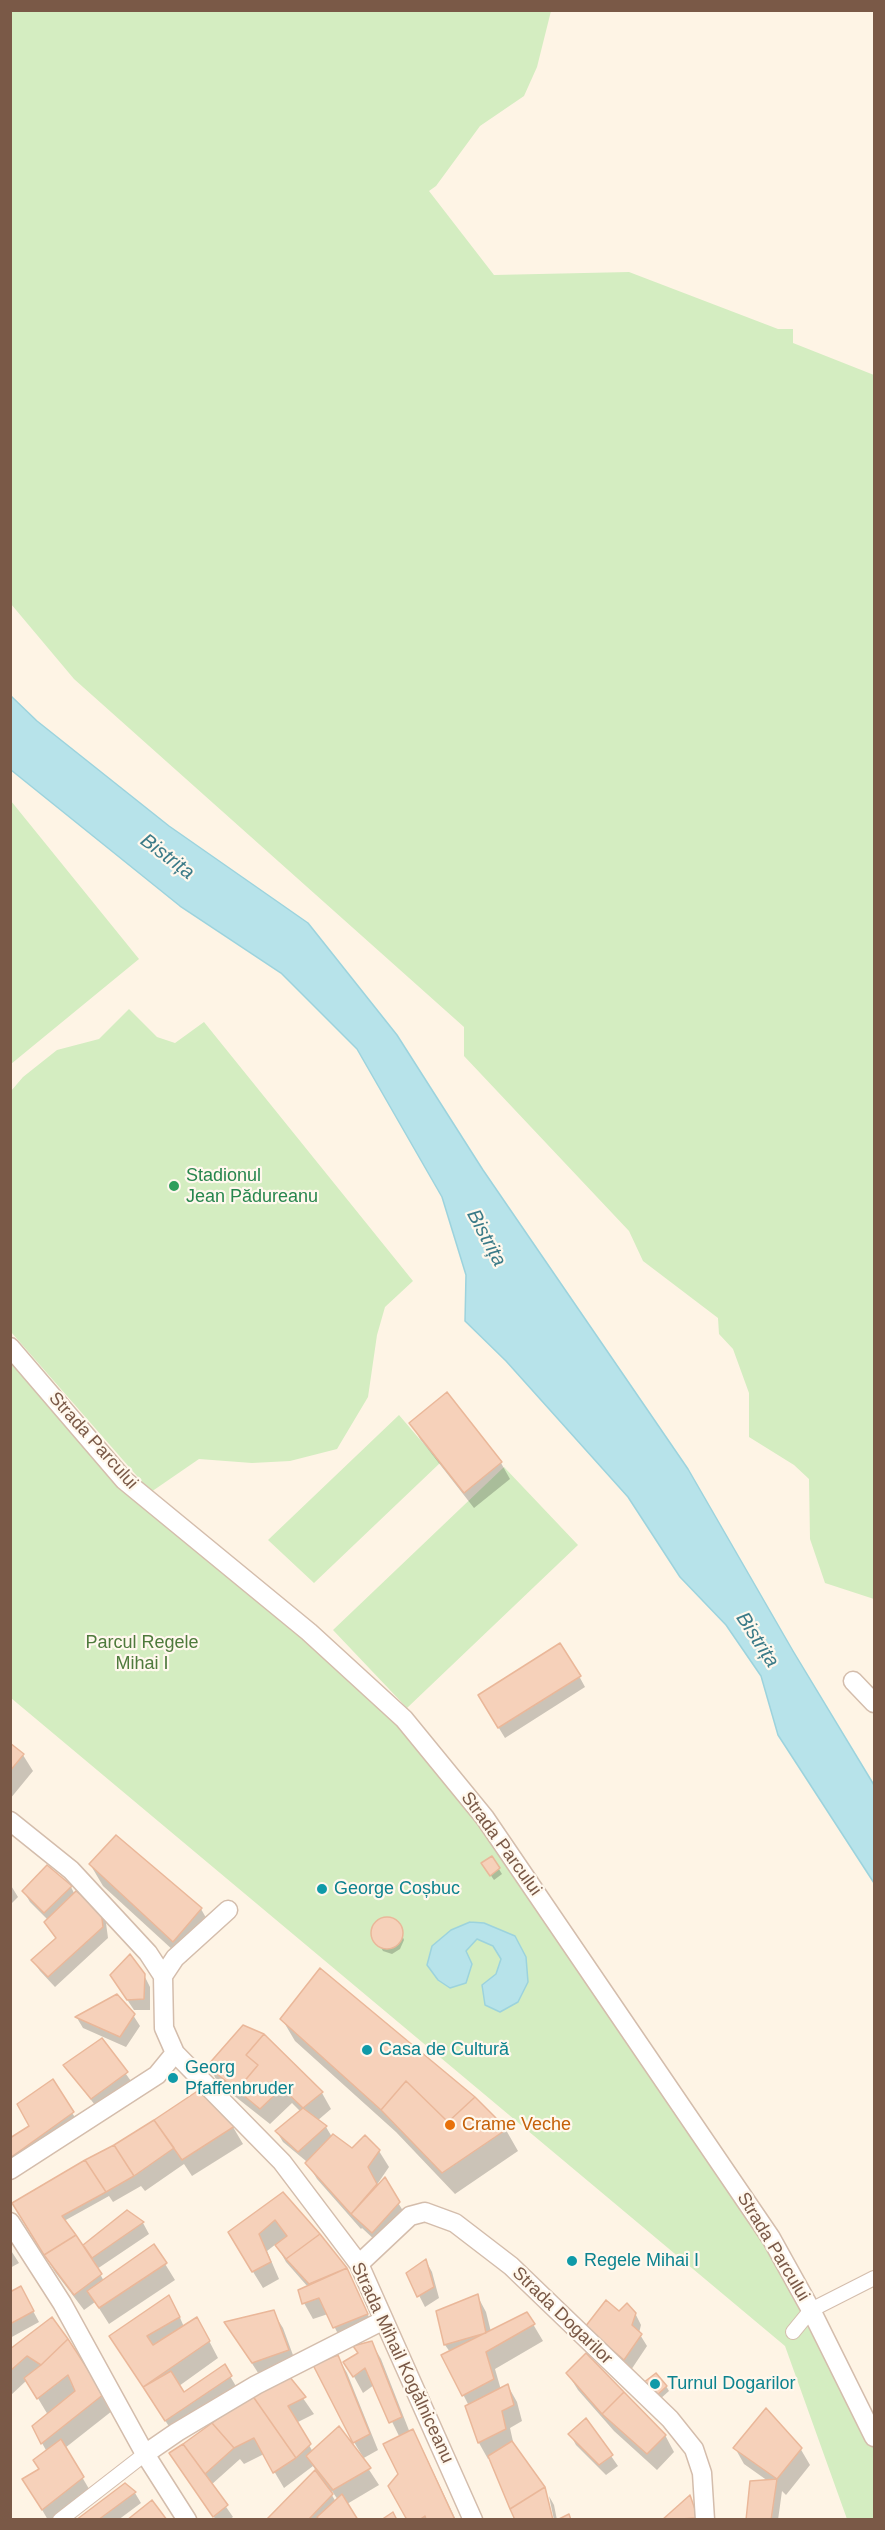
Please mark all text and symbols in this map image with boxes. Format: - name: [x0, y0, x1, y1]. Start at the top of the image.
- water label: Bistrița: [135, 829, 199, 885]
- place label: Stadionul Jean Pădureanu: [186, 1165, 318, 1208]
- marker: Stadionul Jean Pădureanu: [167, 1179, 181, 1193]
- water label: Bistrița: [461, 1205, 511, 1271]
- street label: Strada Parcului: [44, 1388, 142, 1494]
- water label: Bistrița: [730, 1608, 784, 1672]
- park label: Parcul Regele Mihai I: [85, 1632, 199, 1674]
- street label: Strada Parcului: [456, 1788, 546, 1900]
- place label: George Coșbuc: [334, 1878, 460, 1900]
- marker: George Coșbuc: [315, 1882, 329, 1896]
- place label: Casa de Cultură: [379, 2039, 509, 2061]
- marker: Casa de Cultură: [360, 2043, 374, 2057]
- place label: Georg Pfaffenbruder: [185, 2057, 294, 2100]
- marker: Georg Pfaffenbruder: [166, 2071, 180, 2085]
- place label: Crame Veche: [462, 2114, 571, 2136]
- marker: Crame Veche: [443, 2118, 457, 2132]
- street label: Strada Parcului: [732, 2189, 814, 2305]
- place label: Regele Mihai I: [584, 2250, 699, 2272]
- marker: Regele Mihai I: [565, 2254, 579, 2268]
- street label: Strada Mihail Kogălniceanu: [346, 2259, 458, 2467]
- street label: Strada Dogarilor: [507, 2263, 617, 2369]
- place label: Turnul Dogarilor: [667, 2373, 795, 2395]
- marker: Turnul Dogarilor: [648, 2377, 662, 2391]

